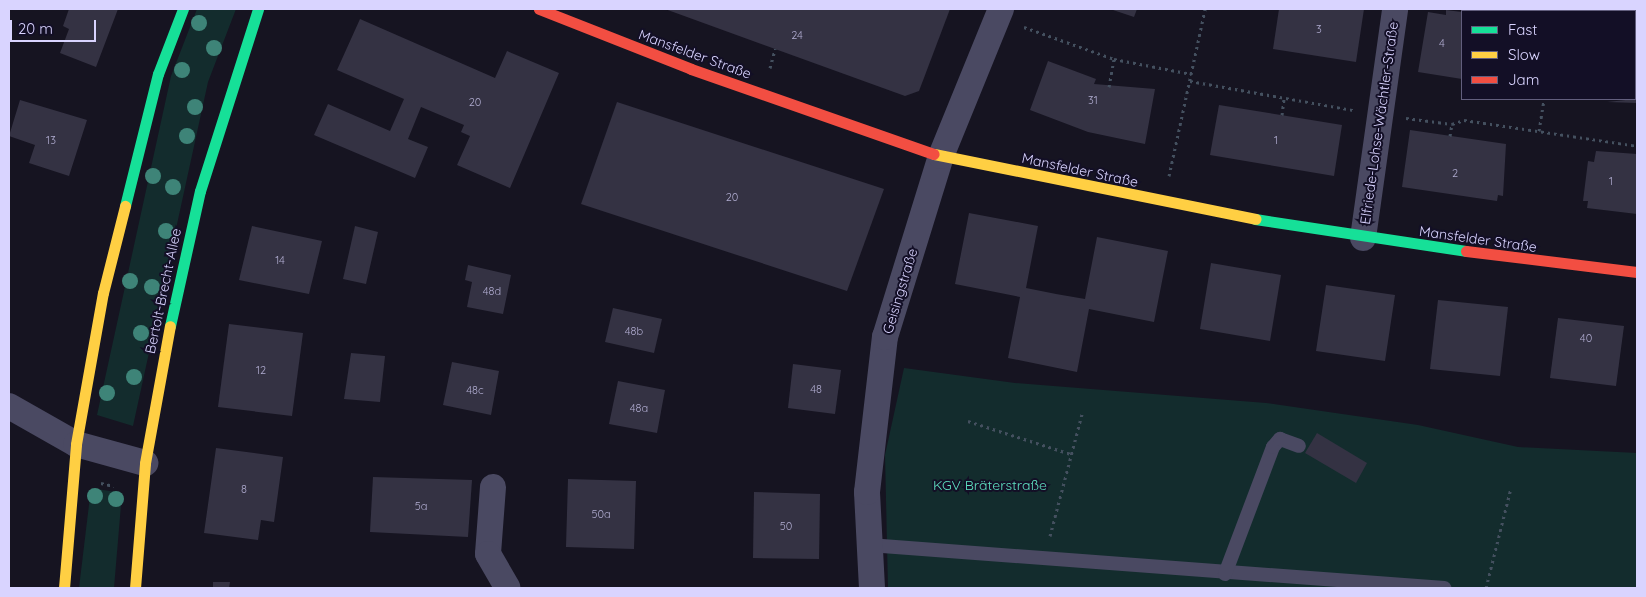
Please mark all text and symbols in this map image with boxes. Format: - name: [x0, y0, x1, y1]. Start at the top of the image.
- scale bar: [12, 10, 99, 42]
- legend: [1461, 10, 1636, 100]
- text: 20 m: [18, 19, 53, 38]
- text: Fast: [1508, 20, 1537, 39]
- street label: Elfriede-Lohse-Wächtler-Straße: [1356, 21, 1402, 225]
- house number: 3: [1316, 22, 1322, 36]
- street label: Mansfelder Straße: [636, 26, 754, 82]
- house number: 24: [791, 28, 803, 42]
- house number: 4: [1439, 36, 1445, 50]
- text: Slow: [1508, 45, 1540, 64]
- text: Jam: [1508, 70, 1539, 89]
- house number: 31: [1088, 93, 1098, 107]
- house number: 20: [469, 95, 481, 109]
- house number: 13: [46, 133, 56, 147]
- house number: 1: [1274, 133, 1278, 147]
- street label: Mansfelder Straße: [1020, 149, 1140, 191]
- house number: 2: [1452, 166, 1458, 180]
- house number: 1: [1609, 174, 1613, 188]
- house number: 20: [726, 190, 738, 204]
- street label: Mansfelder Straße: [1418, 222, 1538, 256]
- street label: Bertolt-Brecht-Allee: [142, 227, 184, 355]
- street label: Geisingstraße: [879, 246, 921, 336]
- house number: 14: [275, 253, 285, 267]
- house number: 48d: [483, 284, 501, 298]
- house number: 48b: [625, 324, 643, 338]
- house number: 40: [1580, 331, 1592, 345]
- house number: 12: [256, 363, 266, 377]
- house number: 48: [810, 382, 822, 396]
- house number: 48c: [466, 383, 484, 397]
- house number: 48a: [630, 401, 648, 415]
- park label: KGV Bräterstraße: [933, 477, 1047, 493]
- house number: 8: [241, 482, 247, 496]
- house number: 5a: [415, 499, 427, 513]
- house number: 50a: [591, 507, 611, 521]
- house number: 50: [780, 519, 792, 533]

